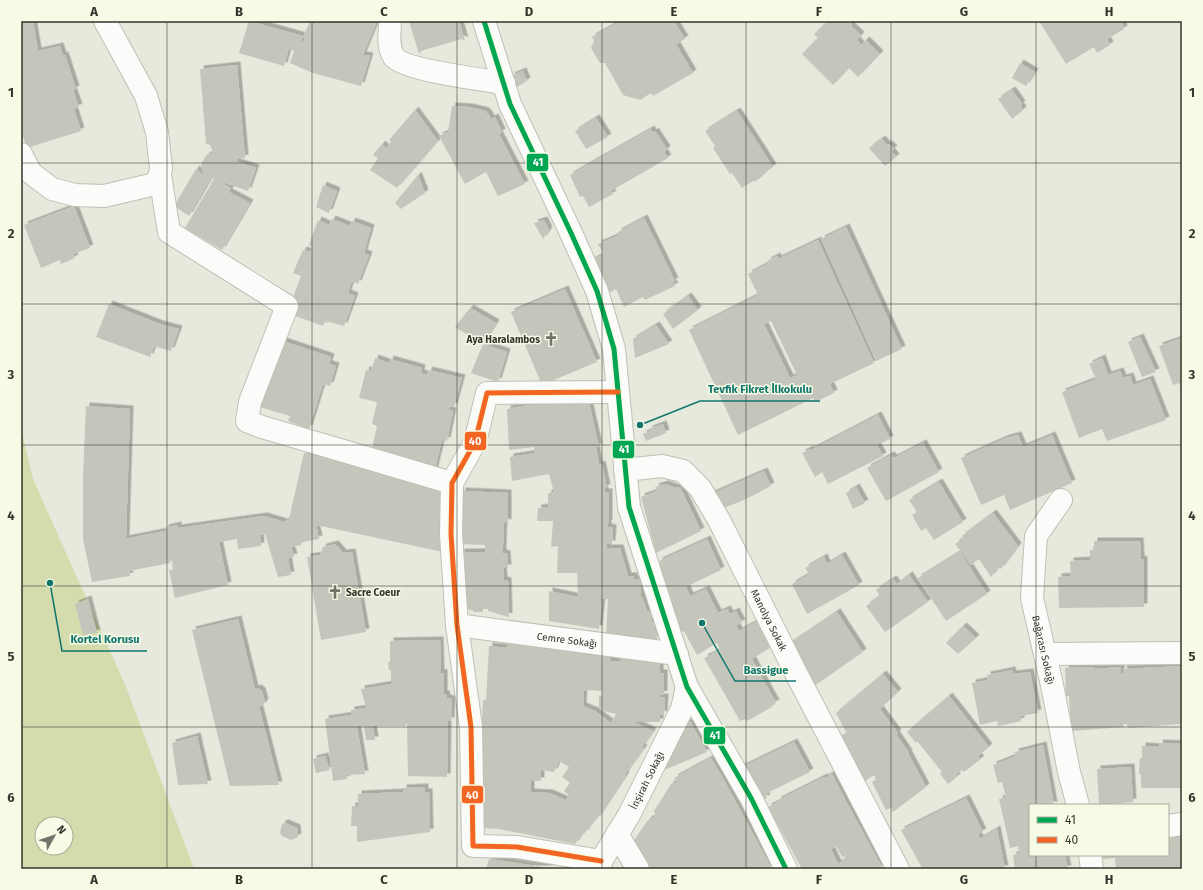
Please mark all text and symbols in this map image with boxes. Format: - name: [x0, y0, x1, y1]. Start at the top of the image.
- text: A: [89, 4, 98, 19]
- text: B: [235, 4, 243, 19]
- text: C: [380, 4, 388, 19]
- text: D: [525, 4, 534, 19]
- text: E: [671, 4, 678, 19]
- text: F: [816, 4, 823, 19]
- text: G: [960, 4, 968, 19]
- text: H: [1105, 4, 1113, 19]
- text: 1: [8, 85, 14, 100]
- text: 1: [1189, 85, 1195, 100]
- line badge: 41: [526, 153, 549, 172]
- text: 41: [533, 156, 543, 169]
- text: 2: [8, 226, 15, 241]
- text: 2: [1189, 226, 1196, 241]
- church icon: Aya Haralambos: [543, 331, 559, 347]
- place label: Aya Haralambos: [466, 334, 540, 346]
- text: 3: [7, 367, 15, 382]
- text: 3: [1188, 367, 1196, 382]
- callout: Tevfik Fikret İlkokulu: [700, 378, 820, 401]
- text: Tevfik Fikret İlkokulu: [708, 383, 812, 396]
- line badge: 40: [464, 431, 487, 451]
- text: 40: [469, 435, 482, 448]
- line badge: 41: [612, 440, 635, 459]
- text: 41: [619, 443, 629, 456]
- text: 4: [7, 508, 15, 523]
- text: 4: [1188, 508, 1196, 523]
- church icon: Sacre Coeur: [327, 584, 343, 600]
- place label: Sacre Coeur: [346, 587, 401, 599]
- street label: Manolya Sokak: [748, 588, 789, 654]
- street label: Bağarası Sokağı: [1029, 614, 1057, 686]
- callout: Kortel Korusu: [62, 628, 147, 651]
- street label: Cemre Sokağı: [536, 631, 598, 650]
- text: Kortel Korusu: [70, 633, 140, 646]
- text: 5: [8, 649, 15, 664]
- text: 5: [1189, 649, 1196, 664]
- callout: Bassigue: [735, 658, 796, 681]
- text: Bassigue: [744, 664, 788, 677]
- line badge: 41: [703, 726, 726, 745]
- text: 41: [710, 729, 720, 742]
- street label: İnşirah Sokağı: [626, 749, 667, 812]
- line badge: 40: [461, 785, 484, 804]
- text: 40: [466, 789, 479, 802]
- text: 6: [7, 790, 15, 805]
- text: 6: [1188, 790, 1196, 805]
- legend: [1029, 804, 1169, 856]
- text: 41: [1065, 813, 1076, 827]
- north arrow: [34, 816, 74, 856]
- text: N: [54, 823, 69, 837]
- text: 40: [1065, 833, 1078, 847]
- text: A: [89, 872, 98, 887]
- text: B: [235, 872, 243, 887]
- text: C: [380, 872, 388, 887]
- text: D: [525, 872, 534, 887]
- text: E: [671, 872, 678, 887]
- text: F: [816, 872, 823, 887]
- text: G: [960, 872, 968, 887]
- text: H: [1105, 872, 1113, 887]

